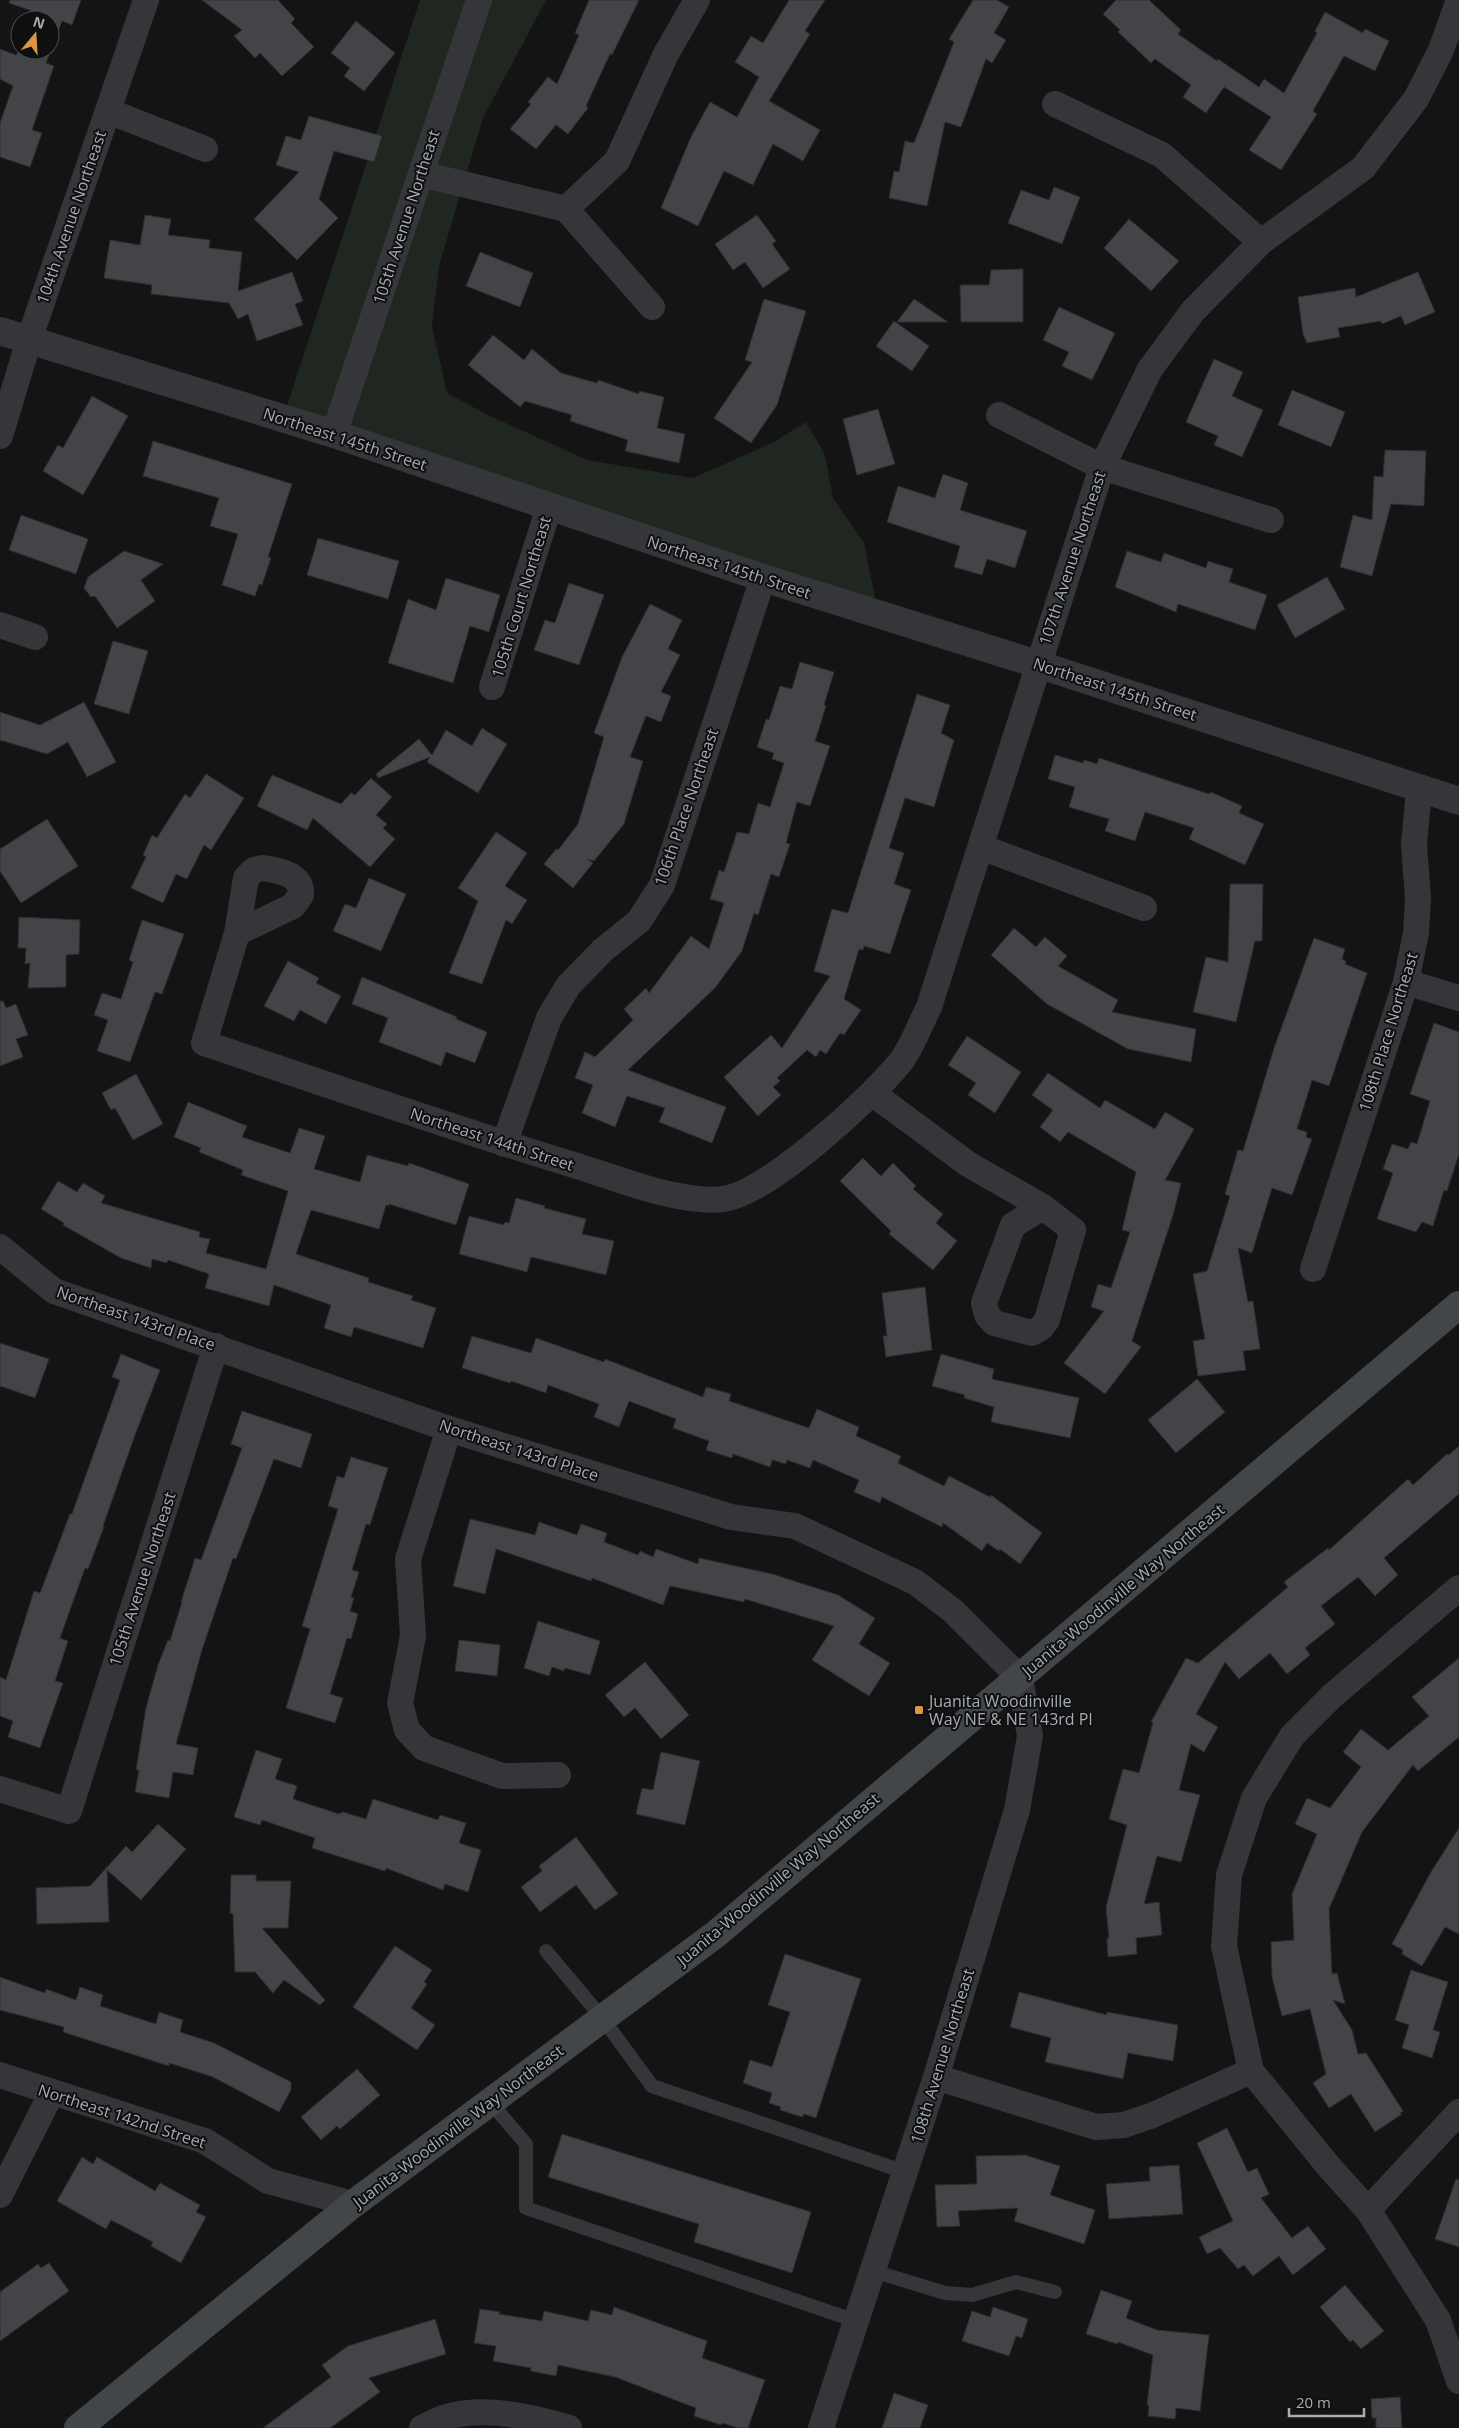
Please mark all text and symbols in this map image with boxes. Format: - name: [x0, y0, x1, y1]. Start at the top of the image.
- north arrow: [10, 10, 60, 60]
- text: N: [31, 11, 48, 33]
- street label: 104th Avenue Northeast: [31, 127, 111, 307]
- street label: 105th Avenue Northeast: [367, 127, 445, 307]
- street label: Northeast 145th Street: [260, 402, 430, 476]
- street label: 107th Avenue Northeast: [1033, 468, 1111, 648]
- street label: 105th Court Northeast: [486, 513, 556, 681]
- street label: Northeast 145th Street: [644, 530, 814, 604]
- street label: Northeast 145th Street: [1030, 652, 1200, 726]
- street label: 106th Place Northeast: [649, 725, 723, 889]
- street label: 108th Place Northeast: [1353, 949, 1423, 1114]
- street label: Northeast 144th Street: [407, 1102, 577, 1176]
- street label: Northeast 143rd Place: [54, 1281, 218, 1355]
- street label: Northeast 143rd Place: [437, 1414, 601, 1486]
- street label: 105th Avenue Northeast: [103, 1489, 181, 1669]
- street label: Juanita-Woodinville Way Northeast: [1015, 1498, 1229, 1683]
- place label: Juanita Woodinville Way NE & NE 143rd Pl: [927, 1690, 1092, 1730]
- marker: Juanita Woodinville Way NE & NE 143rd Pl: [913, 1704, 925, 1716]
- street label: Juanita-Woodinville Way Northeast: [670, 1787, 884, 1972]
- street label: 108th Avenue Northeast: [905, 1966, 979, 2146]
- street label: Juanita-Woodinville Way Northeast: [347, 2039, 568, 2214]
- street label: Northeast 142nd Street: [35, 2079, 209, 2154]
- scale bar: [1289, 2386, 1364, 2418]
- text: 20 m: [1296, 2392, 1331, 2412]

